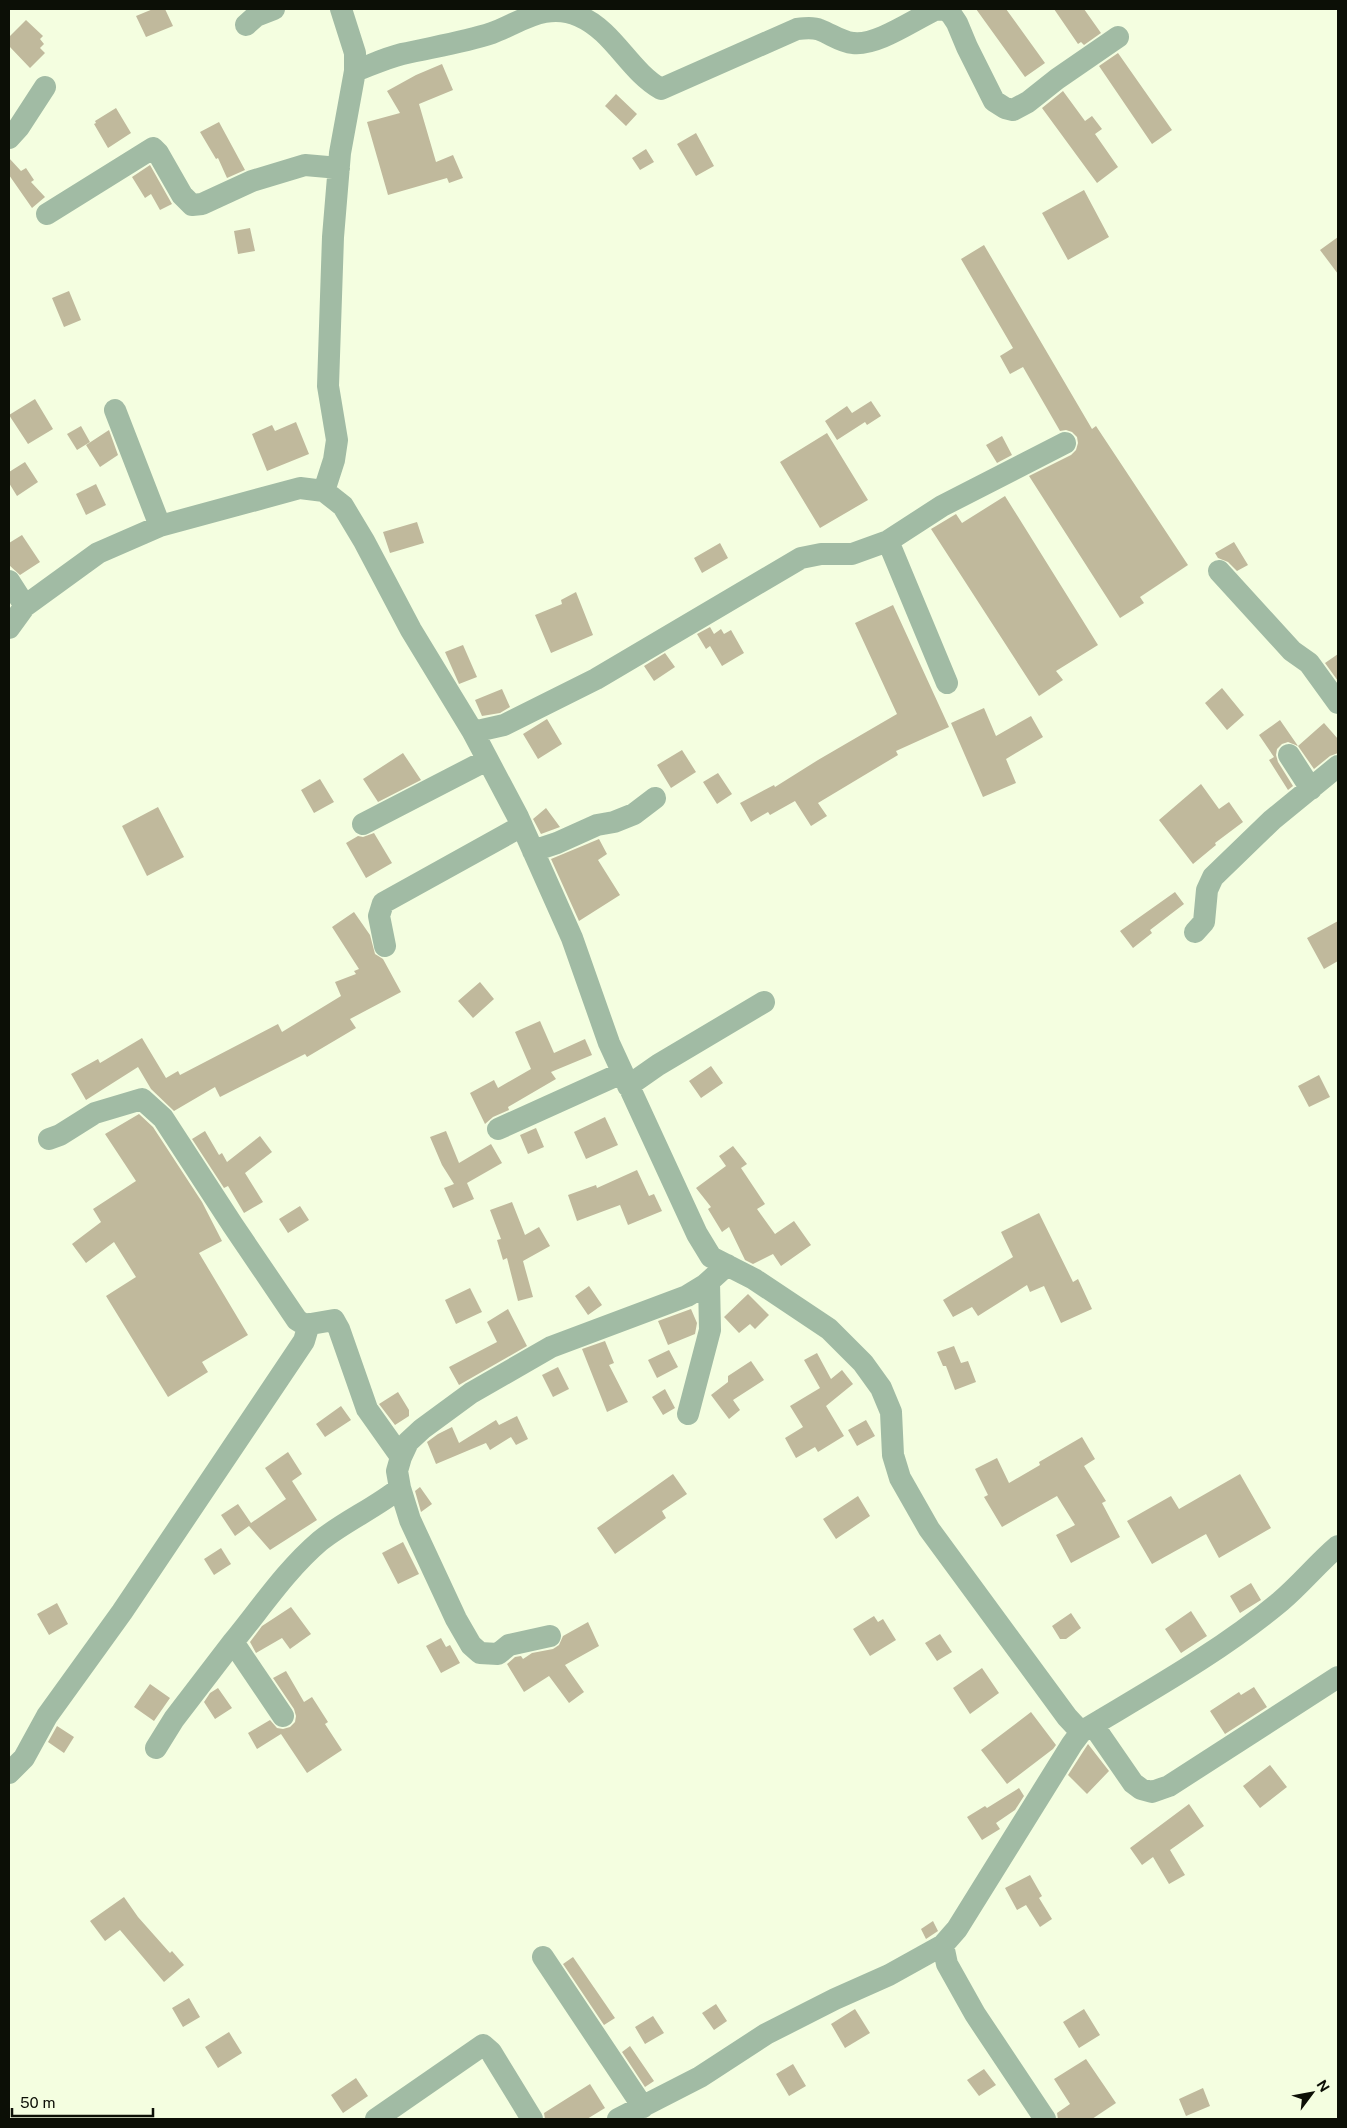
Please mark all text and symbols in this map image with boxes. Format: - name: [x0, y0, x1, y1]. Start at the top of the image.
- north arrow: [1287, 2068, 1337, 2118]
- text: N: [1313, 2077, 1333, 2095]
- scale bar: [12, 2086, 154, 2118]
- text: 50 m: [20, 2094, 55, 2111]

